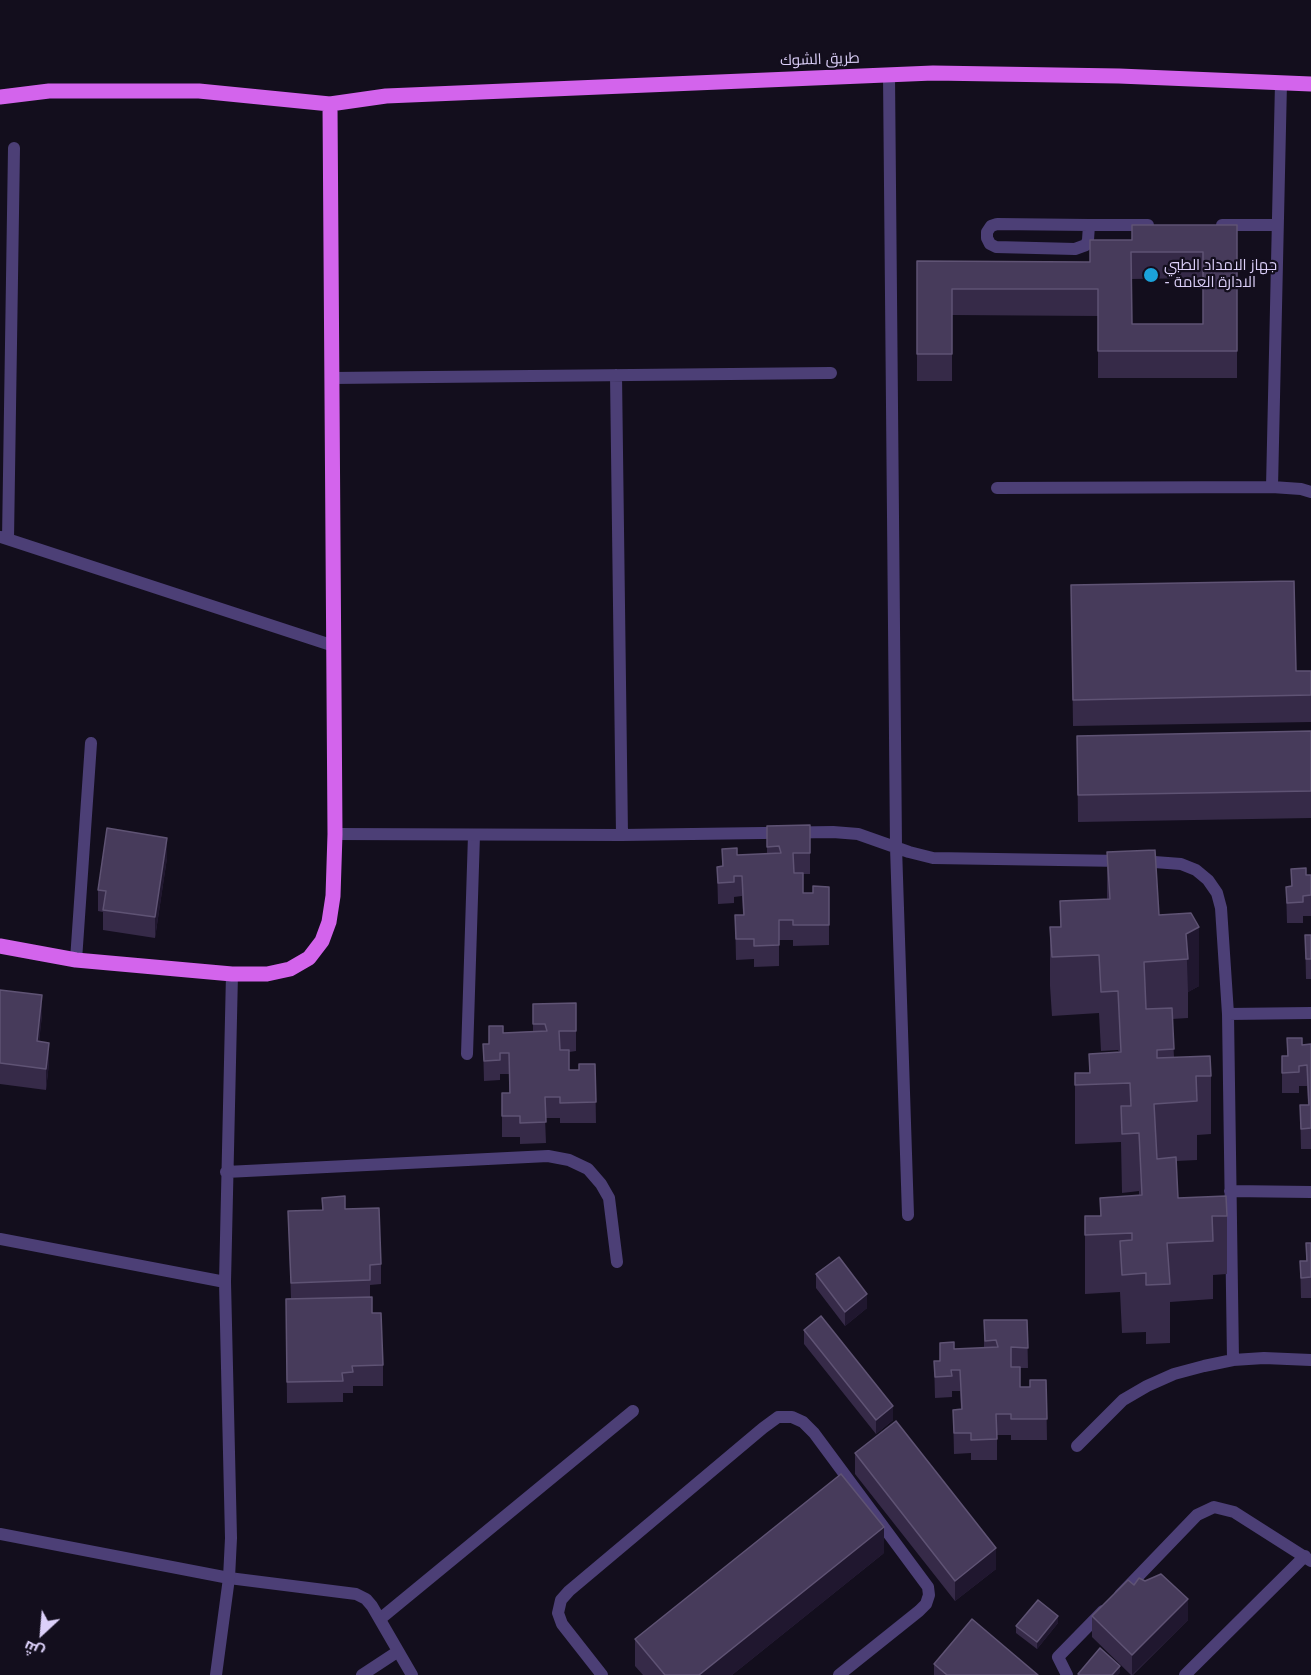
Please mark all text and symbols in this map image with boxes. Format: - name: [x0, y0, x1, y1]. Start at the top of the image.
- street label: طريق الشوك: [780, 50, 860, 70]
- place label: جهاز الامداد الطبي - الادارة العامة: [1164, 257, 1277, 292]
- marker: جهاز الامداد الطبي - الادارة العامة: [1142, 266, 1160, 284]
- north arrow: [12, 1603, 72, 1663]
- text: ش: [20, 1636, 48, 1663]

